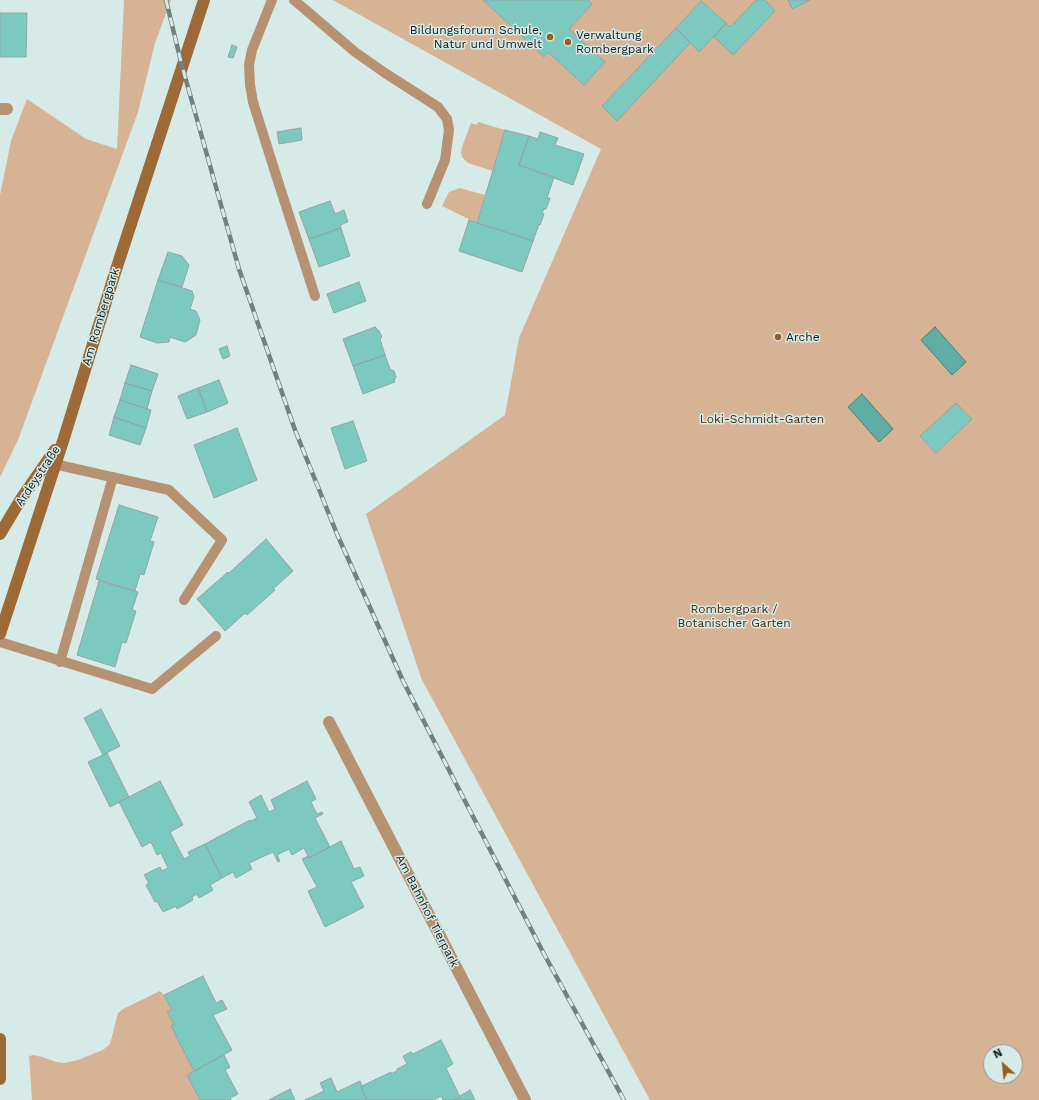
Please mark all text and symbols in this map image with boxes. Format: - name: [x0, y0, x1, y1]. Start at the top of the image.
- place label: Bildungsforum Schule, Natur und Umwelt: [410, 23, 542, 51]
- place label: Verwaltung Rombergpark: [576, 28, 654, 56]
- marker: Bildungsforum Schule, Natur und Umwelt: [545, 32, 555, 42]
- marker: Verwaltung Rombergpark: [563, 37, 573, 47]
- street label: Am Rombergpark: [79, 266, 123, 368]
- place label: Arche: [786, 330, 820, 344]
- marker: Arche: [773, 332, 783, 342]
- park label: Loki-Schmidt-Garten: [700, 412, 824, 426]
- street label: Ardeystraße: [12, 443, 64, 509]
- park label: Rombergpark / Botanischer Garten: [677, 602, 791, 630]
- street label: Am Bahnhof Tierpark: [392, 852, 462, 970]
- north arrow: [983, 1044, 1023, 1084]
- text: N: [991, 1046, 1004, 1061]

